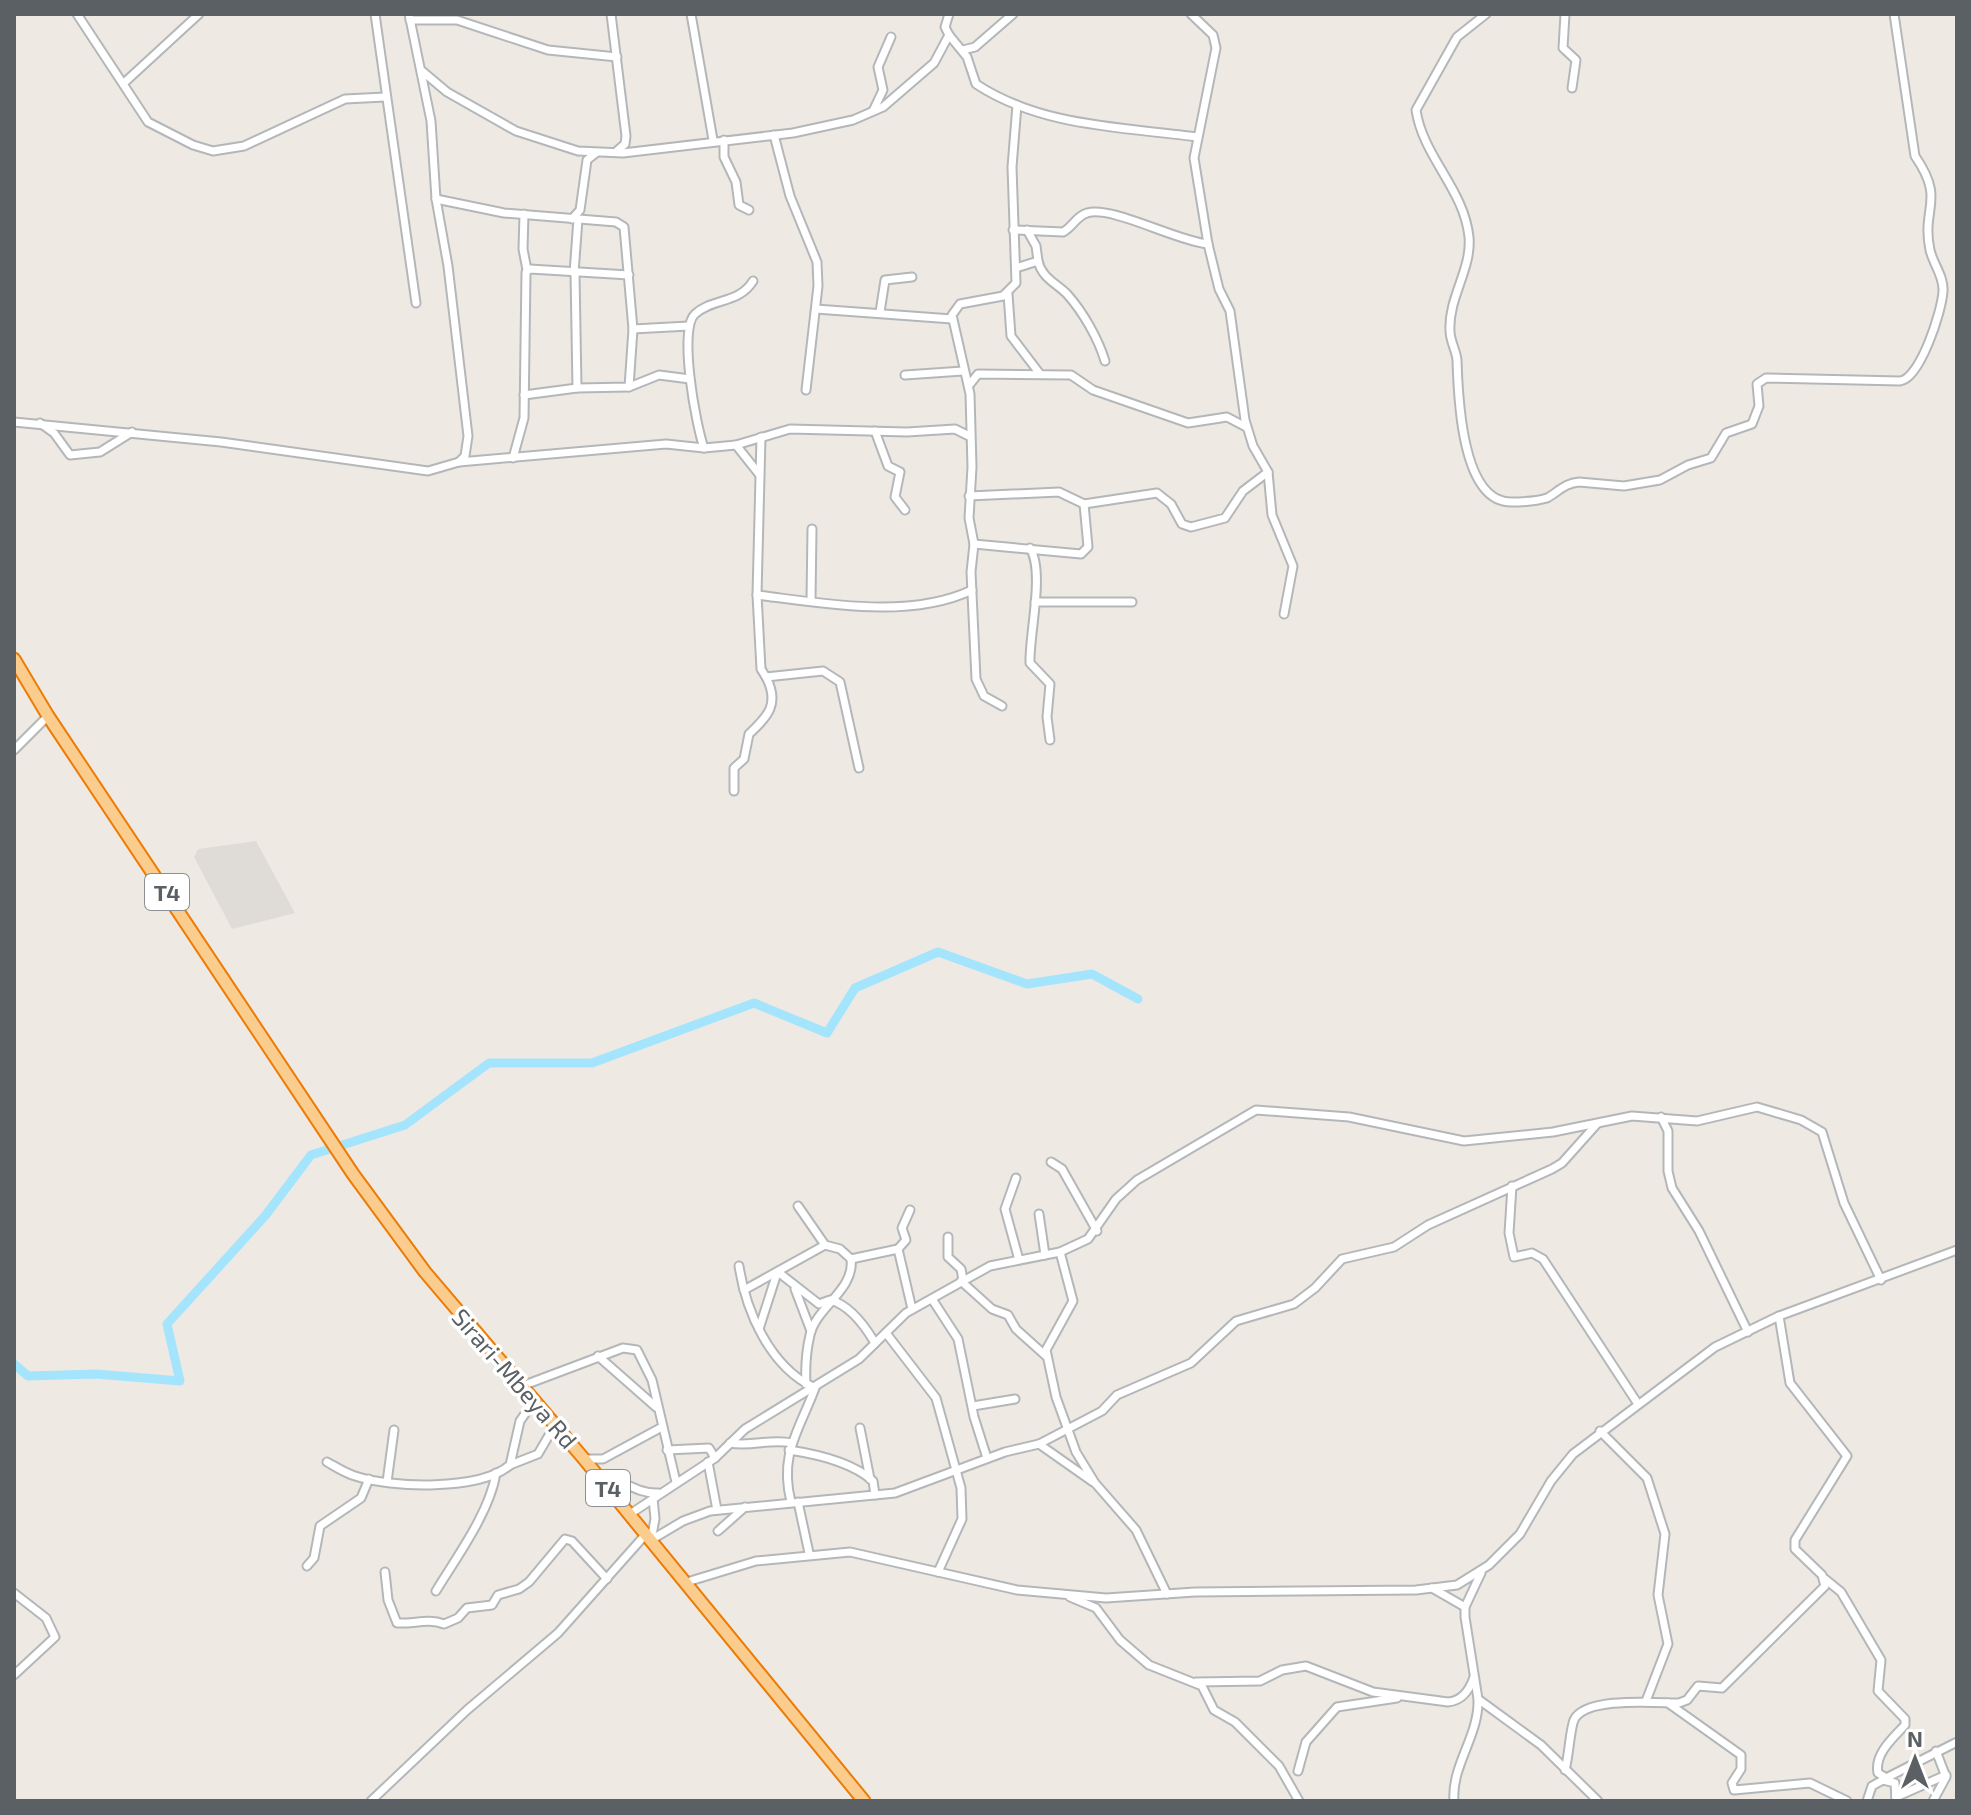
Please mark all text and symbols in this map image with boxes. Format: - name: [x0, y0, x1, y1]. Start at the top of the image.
- road number: T4: [145, 874, 189, 910]
- street label: Sirari-Mbeya Rd: [446, 1302, 584, 1454]
- road number: T4: [586, 1470, 630, 1506]
- north arrow: [1875, 1719, 1955, 1799]
- text: N: [1907, 1725, 1923, 1751]

